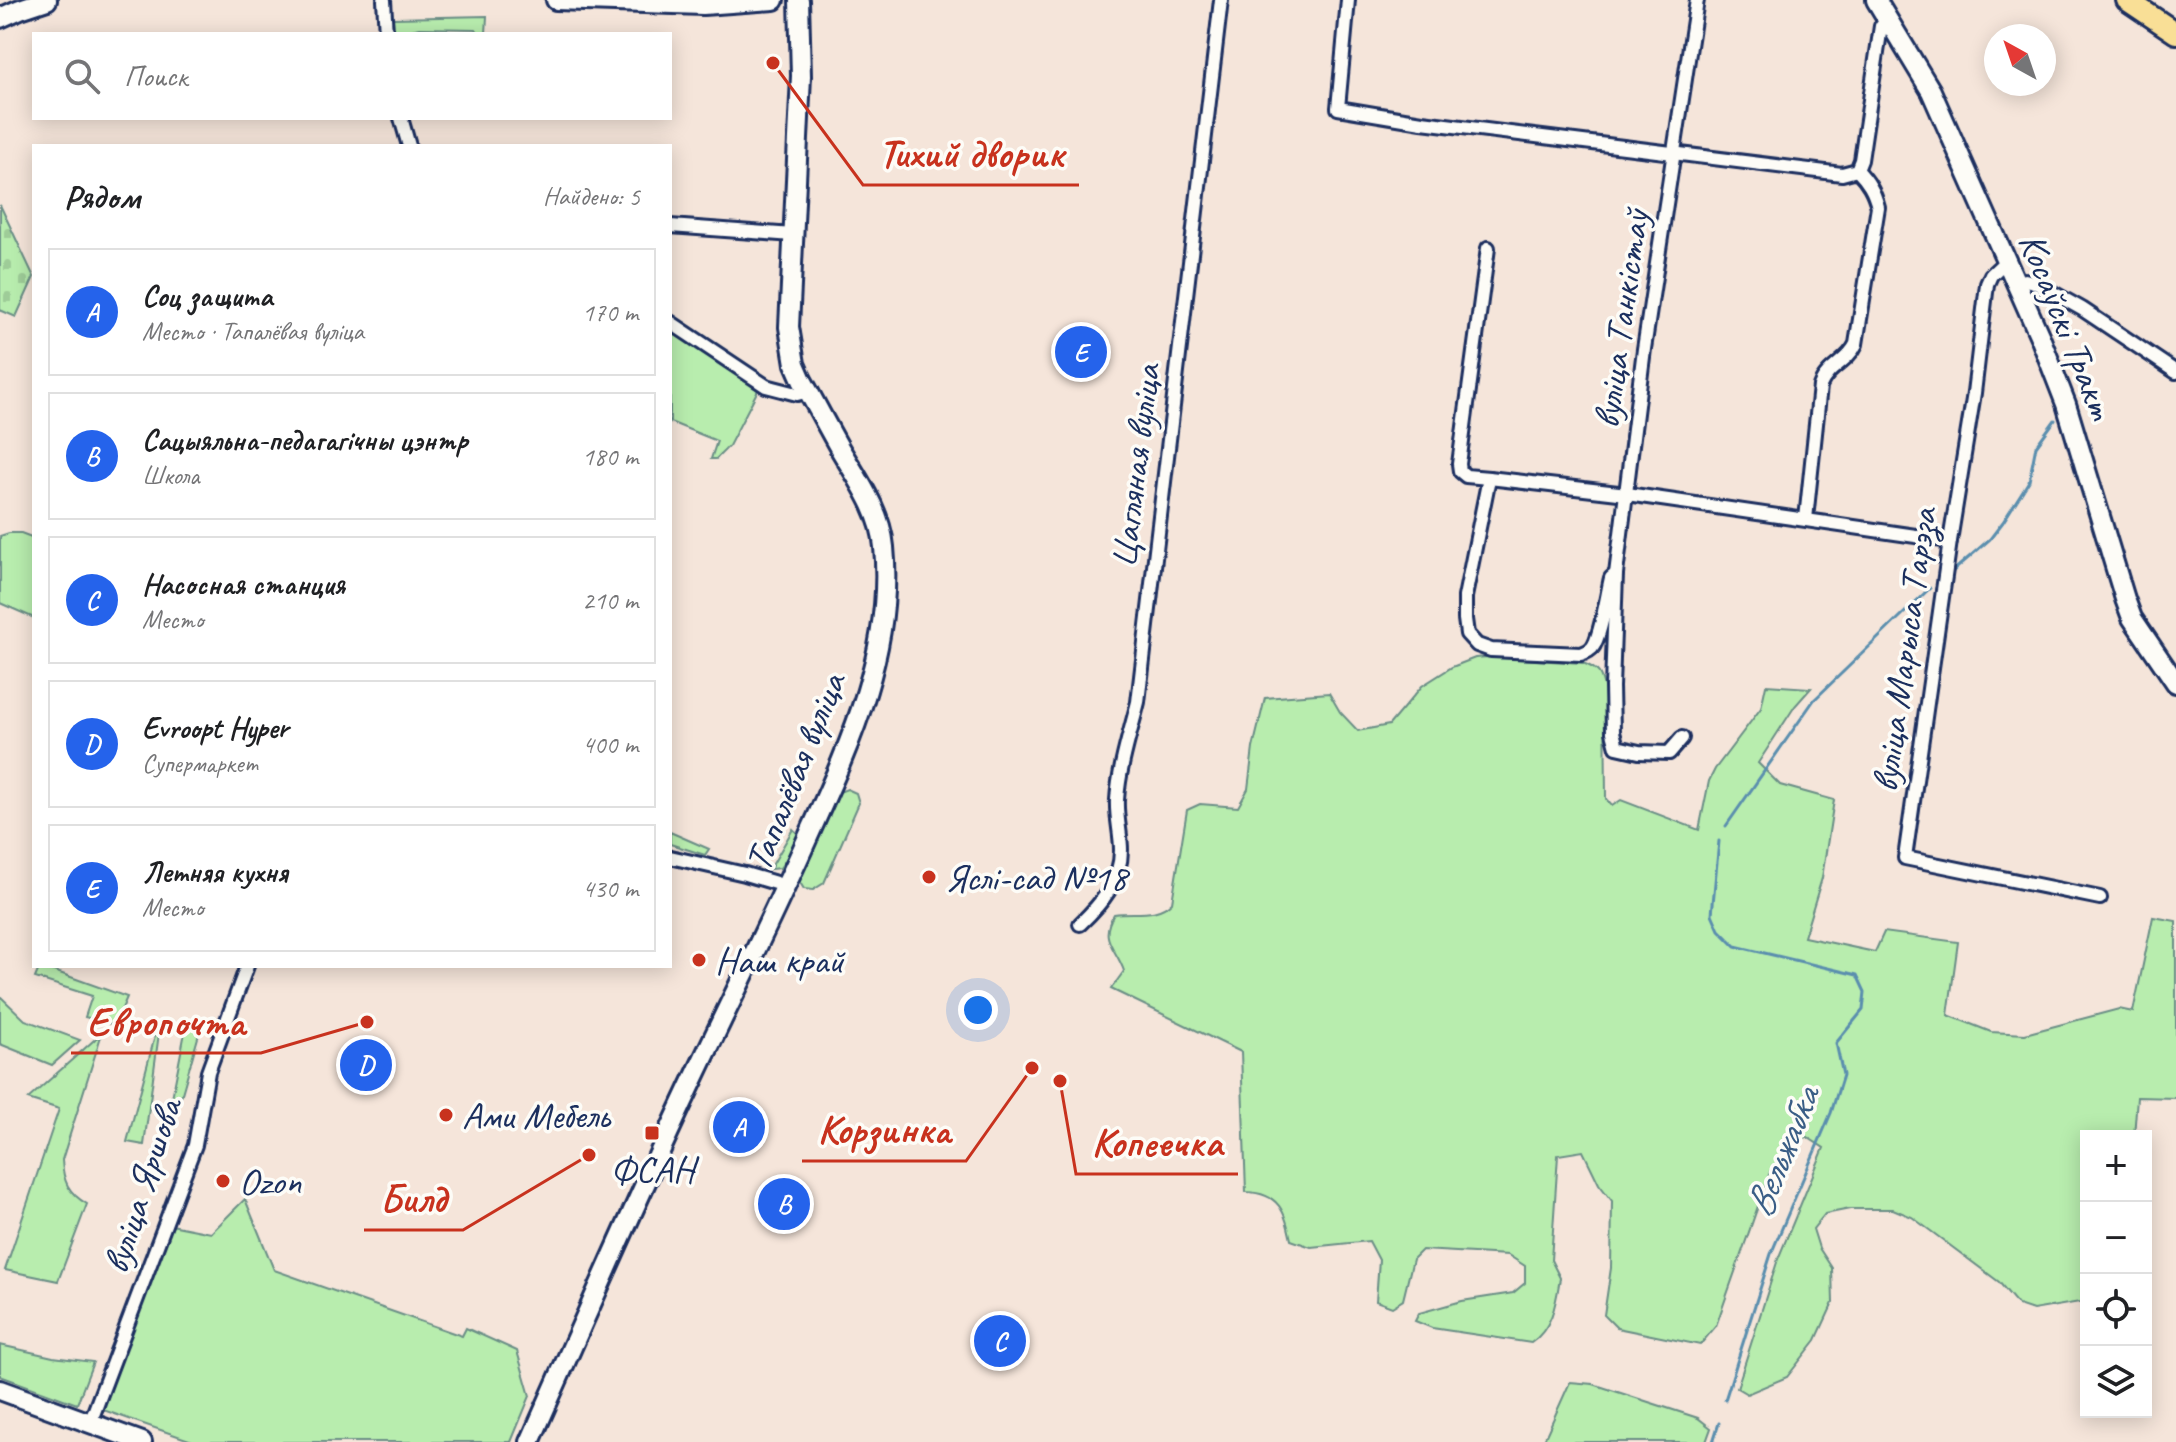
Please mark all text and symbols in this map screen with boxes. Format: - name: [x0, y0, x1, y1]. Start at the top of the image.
- north arrow: [1984, 24, 2056, 96]
- search box: [32, 32, 672, 120]
- icon: search: [60, 54, 104, 98]
- text: Поиск: [124, 57, 187, 95]
- callout: Тихий дворик: [863, 121, 1079, 185]
- text: Тихий дворик: [879, 129, 1067, 179]
- text: Рядом: [64, 175, 140, 218]
- text: Найдено: 5: [543, 180, 640, 213]
- street label: вуліца Танкістаў: [1582, 204, 1660, 431]
- street label: Косаўскі Тракт: [2008, 226, 2126, 428]
- text: Соц защита: [142, 277, 272, 315]
- text: A: [85, 296, 99, 329]
- text: 170 m: [582, 296, 638, 329]
- text: Место · Тапалёвая вуліца: [142, 315, 364, 348]
- pin: E: [1055, 322, 1107, 382]
- street label: Цагляная вуліца: [1099, 359, 1171, 570]
- text: Сацыяльна-педагагічны цэнтр: [142, 421, 468, 459]
- text: B: [85, 440, 99, 473]
- text: 180 m: [582, 440, 638, 473]
- text: Школа: [142, 459, 199, 492]
- street label: вуліца Марыса Тарэза: [1861, 503, 1948, 795]
- text: Насосная станция: [142, 565, 345, 603]
- text: C: [86, 584, 98, 617]
- text: 210 m: [582, 584, 638, 617]
- text: Место: [142, 603, 204, 636]
- street label: Тапалёвая вуліца: [734, 664, 857, 878]
- text: Evroopt Hyper: [142, 709, 288, 747]
- text: D: [84, 728, 100, 761]
- text: 400 m: [582, 728, 638, 761]
- text: Супермаркет: [142, 747, 258, 780]
- text: Летняя кухня: [142, 853, 288, 891]
- place label: Яслі-сад №18: [945, 854, 1131, 901]
- marker: Яслі-сад №18: [920, 868, 938, 886]
- text: E: [85, 872, 99, 905]
- text: 430 m: [582, 872, 638, 905]
- text: Место: [142, 891, 204, 924]
- place label: Наш край: [715, 937, 846, 984]
- marker: Наш край: [690, 951, 708, 969]
- callout: Европочта: [71, 989, 261, 1053]
- your location: [958, 990, 998, 1030]
- text: Европочта: [87, 997, 248, 1047]
- pin: D: [340, 1035, 392, 1095]
- water label: Вельжабка: [1733, 1076, 1832, 1224]
- street label: вуліца Яршова: [92, 1090, 193, 1279]
- place label: Ами Мебель: [462, 1092, 613, 1139]
- pin: A: [713, 1097, 765, 1157]
- callout: Корзинка: [802, 1097, 966, 1161]
- text: Корзинка: [818, 1105, 954, 1155]
- marker: Ами Мебель: [437, 1106, 455, 1124]
- callout: Копеечка: [1076, 1110, 1238, 1174]
- text: Копеечка: [1092, 1118, 1225, 1168]
- marker: ФСАН: [643, 1124, 661, 1142]
- map controls: [2080, 1130, 2152, 1418]
- button: +: [2080, 1130, 2152, 1202]
- place label: ФСАН: [610, 1146, 699, 1193]
- place label: Ozon: [239, 1158, 302, 1205]
- callout: Билд: [364, 1166, 463, 1230]
- marker: Ozon: [214, 1172, 232, 1190]
- text: Билд: [380, 1174, 450, 1224]
- pin: B: [758, 1174, 810, 1234]
- button: −: [2080, 1202, 2152, 1274]
- button: locate: [2080, 1274, 2152, 1346]
- pin: C: [974, 1311, 1026, 1371]
- button: layers: [2080, 1346, 2152, 1418]

